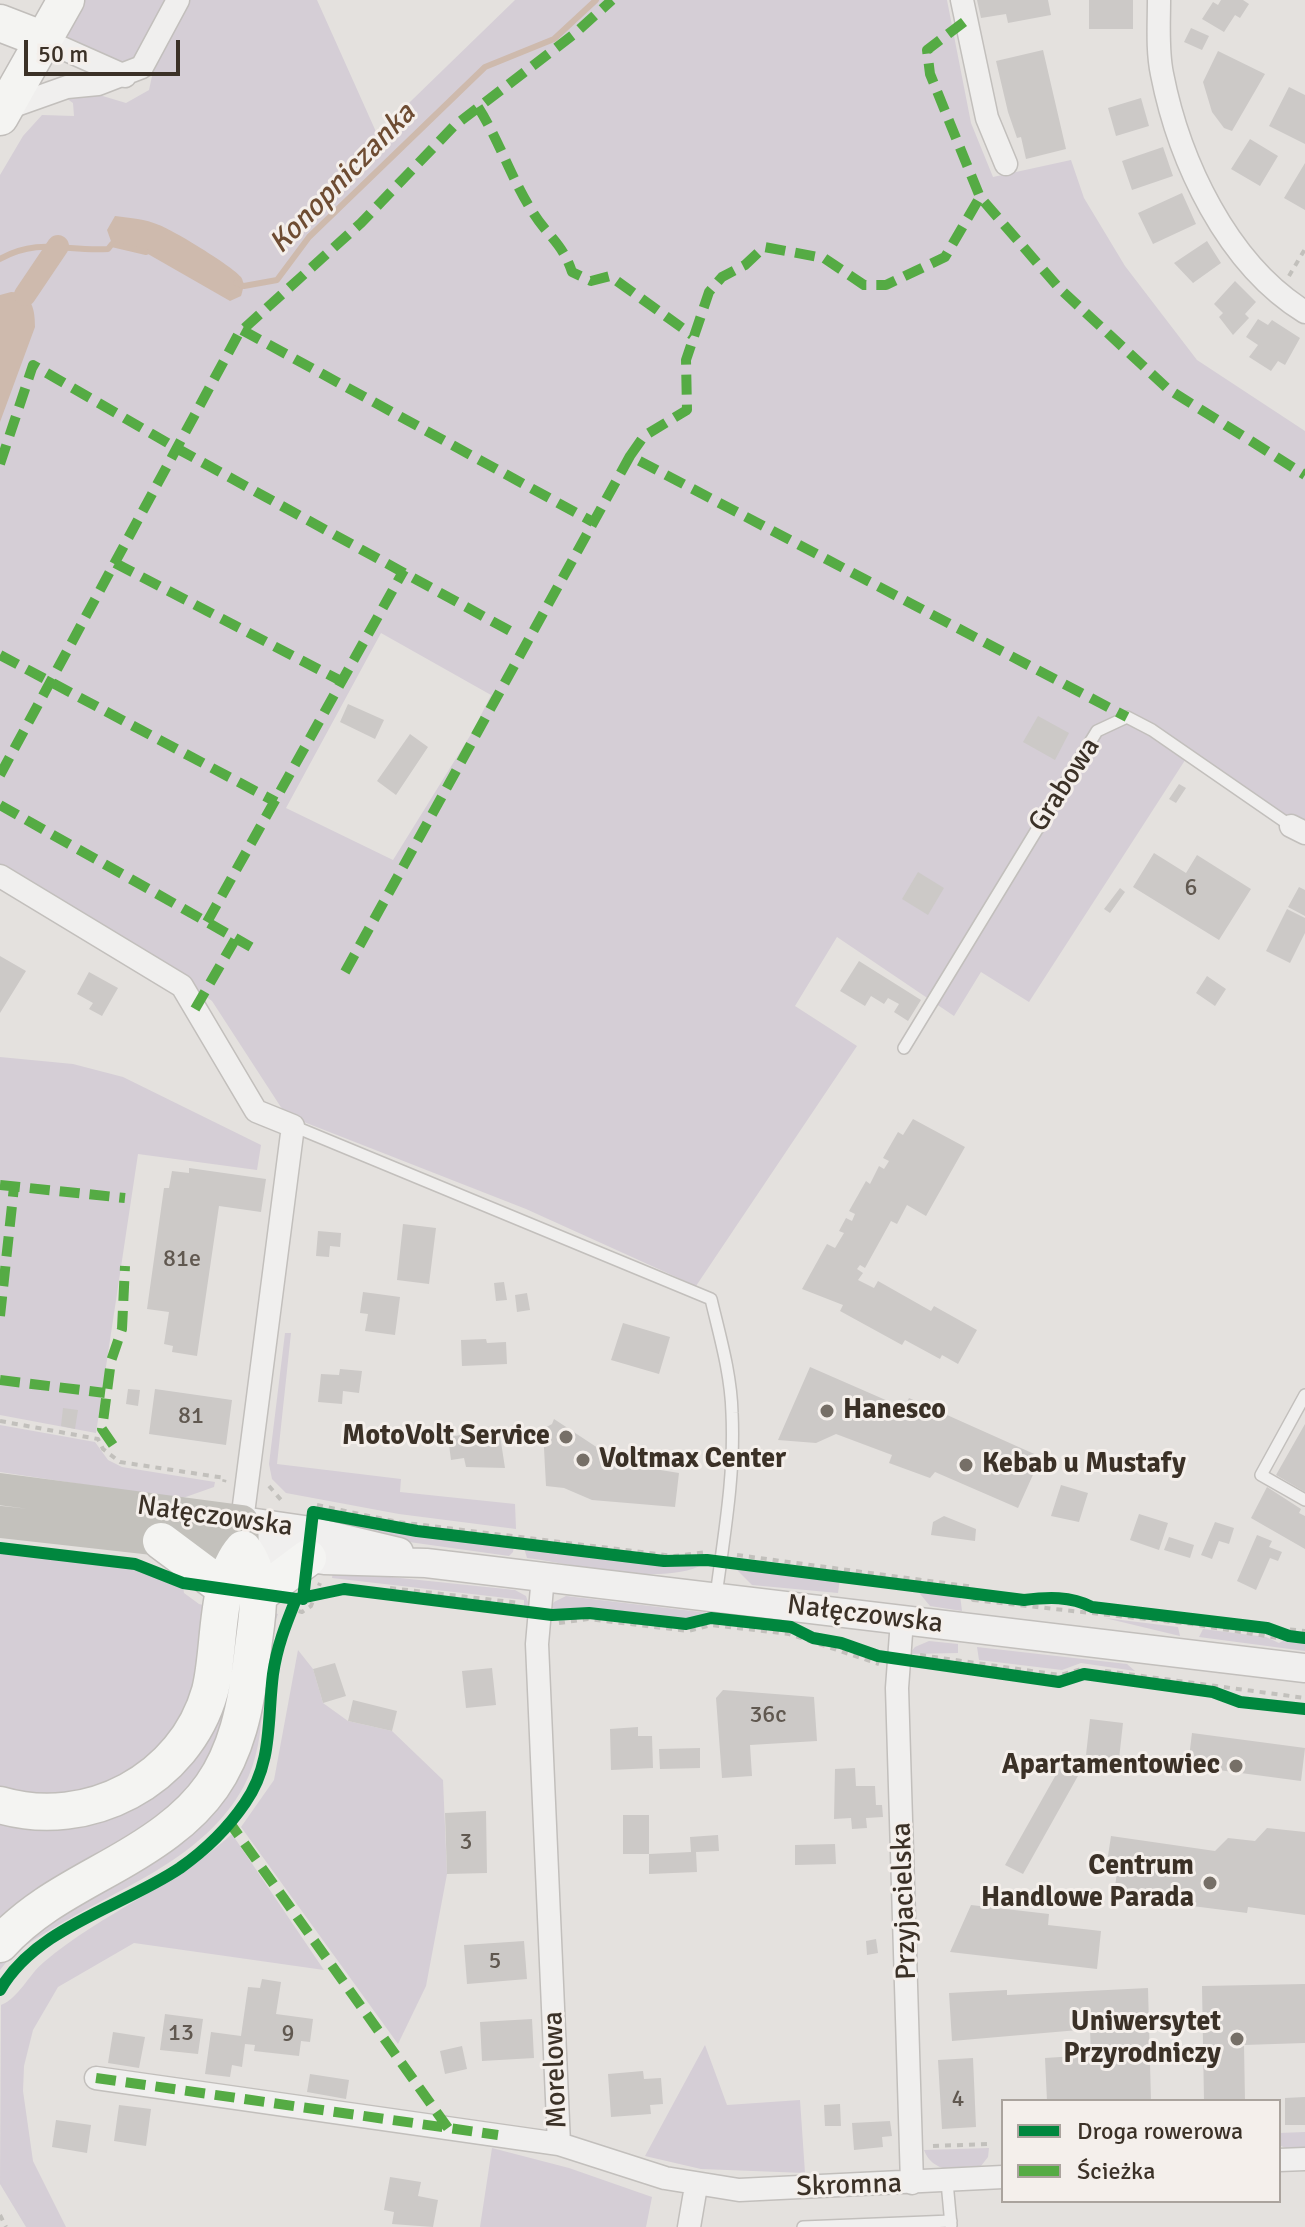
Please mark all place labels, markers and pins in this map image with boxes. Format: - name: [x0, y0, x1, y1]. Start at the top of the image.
- place label: Hanesco: [843, 1394, 946, 1428]
- marker: Hanesco: [818, 1402, 836, 1420]
- place label: MotoVolt Service: [342, 1420, 550, 1454]
- marker: MotoVolt Service: [557, 1428, 575, 1446]
- place label: Voltmax Center: [599, 1443, 786, 1477]
- place label: Kebab u Mustafy: [982, 1448, 1186, 1482]
- marker: Voltmax Center: [574, 1451, 592, 1469]
- marker: Kebab u Mustafy: [957, 1456, 975, 1474]
- place label: Apartamentowiec: [1002, 1749, 1220, 1783]
- marker: Apartamentowiec: [1227, 1757, 1245, 1775]
- place label: Centrum Handlowe Parada: [981, 1850, 1194, 1916]
- marker: Centrum Handlowe Parada: [1201, 1874, 1219, 1892]
- place label: Uniwersytet Przyrodniczy: [1063, 2006, 1221, 2072]
- marker: Uniwersytet Przyrodniczy: [1228, 2030, 1246, 2048]

